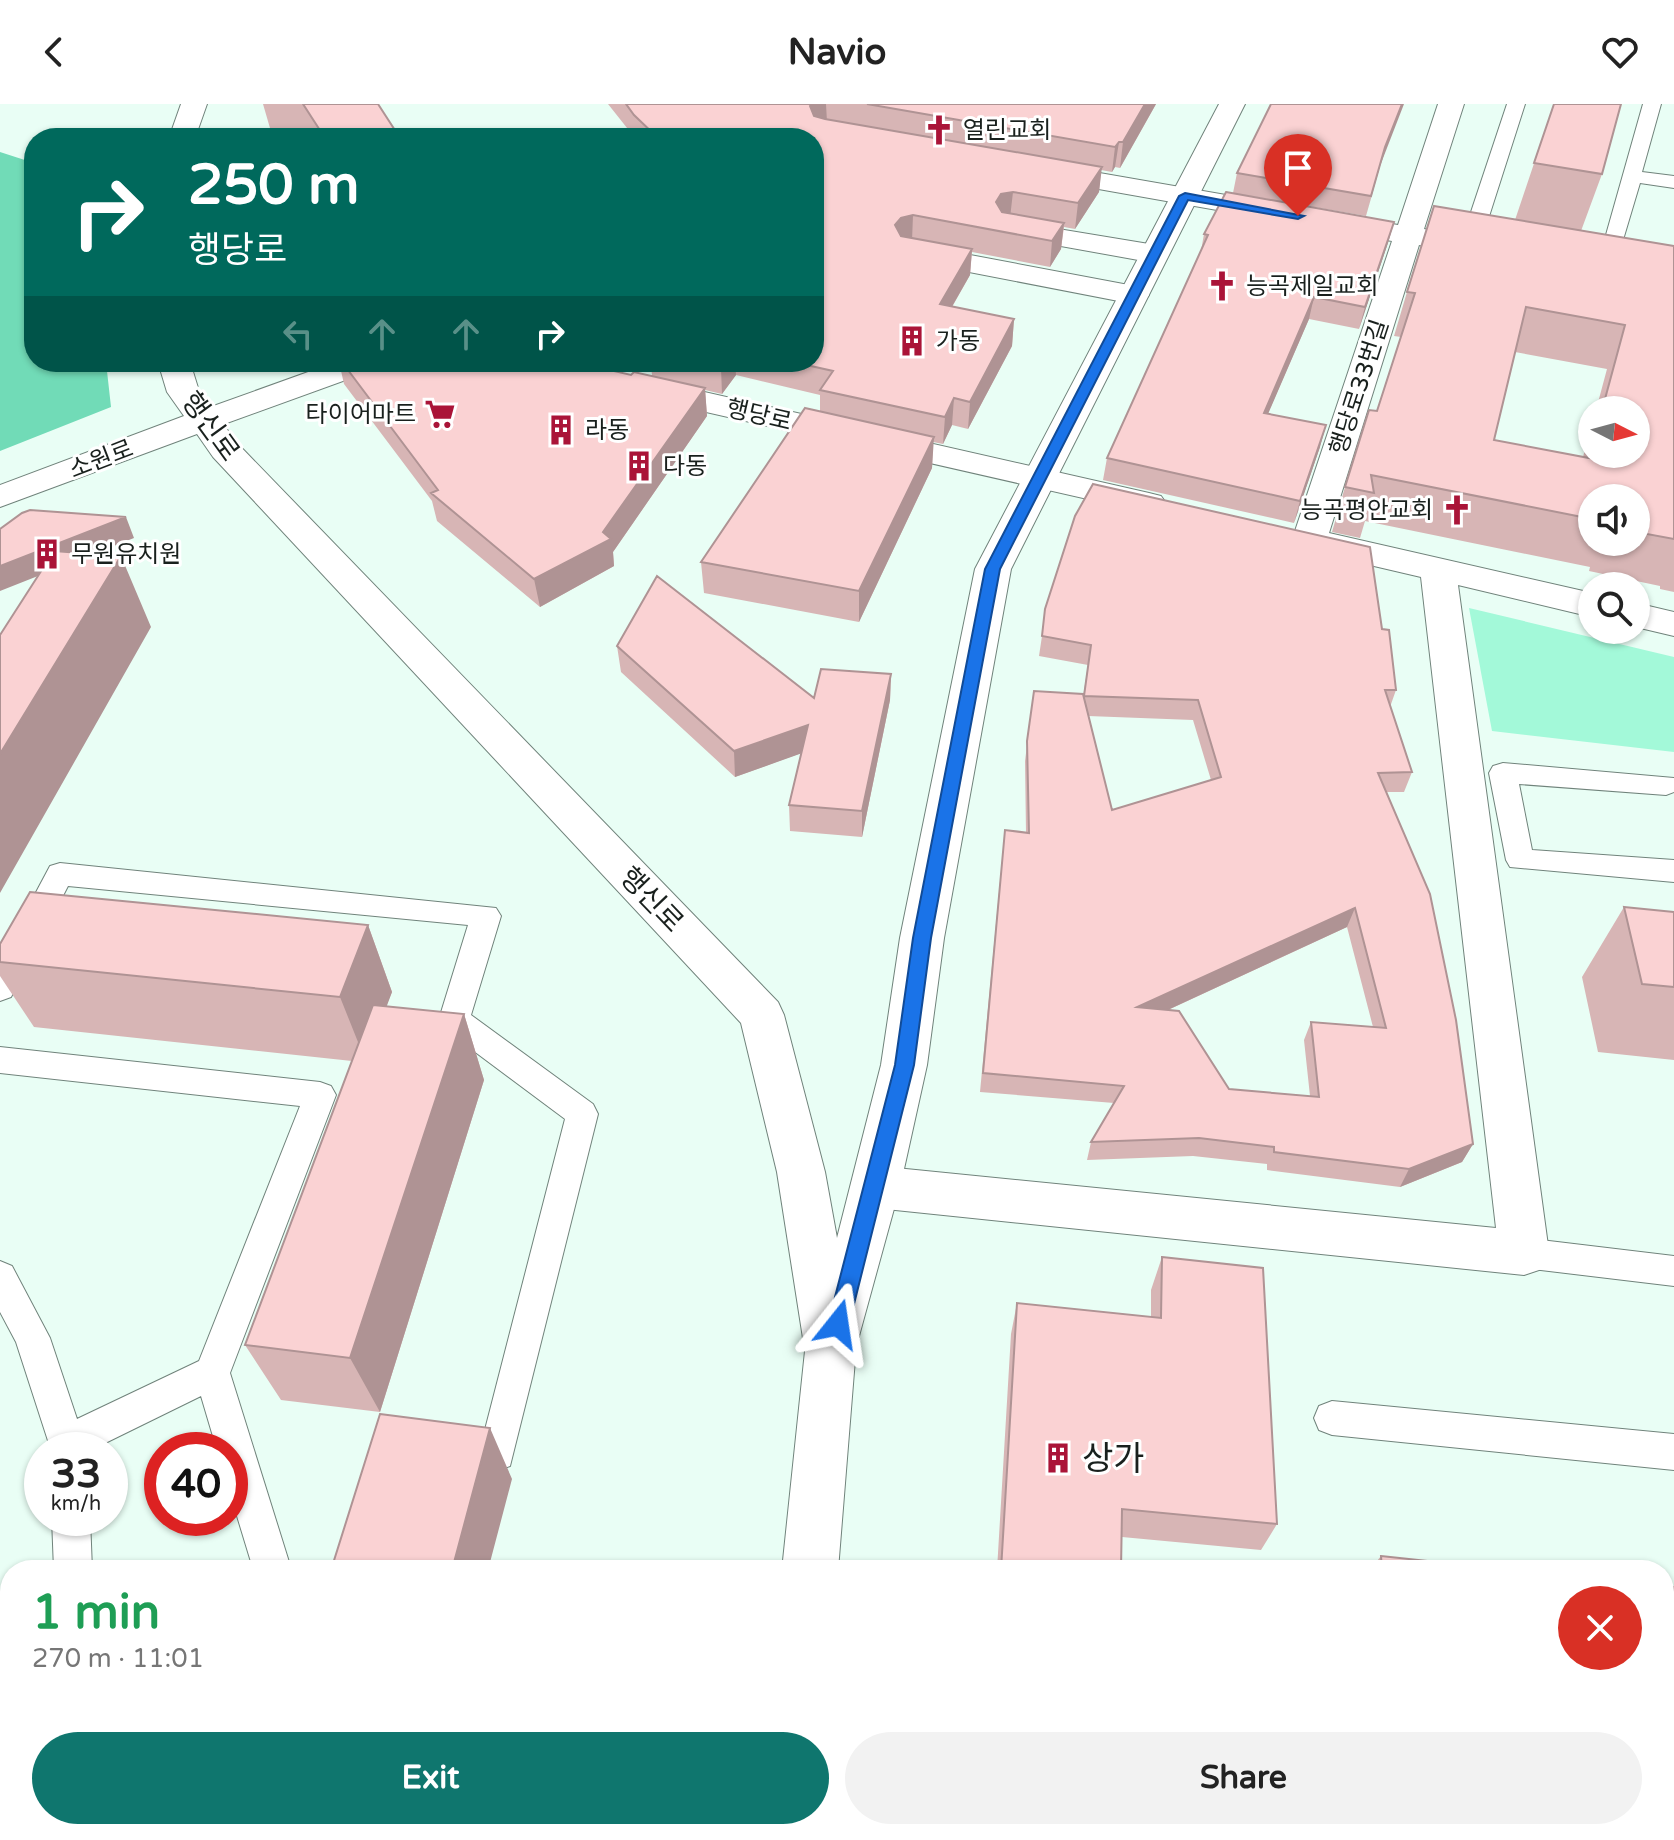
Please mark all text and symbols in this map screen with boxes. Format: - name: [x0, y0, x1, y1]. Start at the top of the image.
- icon: back: [32, 30, 76, 74]
- icon: heart: [1598, 30, 1642, 74]
- text: Navio: [788, 31, 886, 74]
- church icon: 열린교회: [922, 113, 956, 147]
- place label: 열린교회: [963, 116, 1051, 145]
- pin: [1264, 134, 1332, 216]
- icon: arrive: [1276, 146, 1320, 190]
- text: 250 m: [188, 152, 359, 219]
- icon: right: [56, 160, 160, 264]
- text: 행당로: [188, 229, 287, 272]
- church icon: 능곡제일교회: [1205, 269, 1239, 303]
- place label: 능곡제일교회: [1246, 272, 1378, 301]
- icon: left: [276, 312, 320, 356]
- icon: ahead: [360, 312, 404, 356]
- icon: ahead: [444, 312, 488, 356]
- icon: right: [528, 312, 572, 356]
- street label: 행당로33번길: [1324, 316, 1395, 458]
- building icon: 가동: [895, 324, 929, 358]
- place label: 가동: [936, 327, 980, 356]
- street label: 행신로: [174, 385, 247, 468]
- street label: 행당로: [723, 394, 794, 437]
- north arrow: [1578, 396, 1650, 468]
- map controls: [1578, 396, 1650, 644]
- supermarket icon: 타이어마트: [423, 397, 457, 431]
- place label: 타이어마트: [306, 400, 416, 429]
- building icon: 라동: [544, 413, 578, 447]
- place label: 라동: [585, 416, 629, 445]
- street label: 소원로: [65, 434, 137, 485]
- building icon: 다동: [622, 449, 656, 483]
- place label: 다동: [663, 452, 707, 481]
- button: sound: [1578, 484, 1650, 556]
- church icon: 능곡평안교회: [1440, 493, 1474, 527]
- place label: 능곡평안교회: [1301, 496, 1433, 525]
- building icon: 무원유치원: [30, 537, 64, 571]
- place label: 무원유치원: [71, 540, 181, 569]
- button: search: [1578, 572, 1650, 644]
- street label: 행신로: [612, 860, 690, 939]
- position arrow: [796, 1282, 880, 1366]
- speed limit sign: 40: [144, 1432, 248, 1536]
- place label: 상가: [1082, 1439, 1145, 1480]
- building icon: 상가: [1041, 1441, 1075, 1475]
- text: 33: [51, 1450, 101, 1498]
- text: km/h: [51, 1492, 101, 1516]
- text: 1 min: [32, 1584, 160, 1642]
- button: close: [1558, 1586, 1642, 1670]
- text: 270 m · 11:01: [32, 1643, 204, 1674]
- button: Exit: [32, 1732, 829, 1824]
- button: Share: [845, 1732, 1642, 1824]

